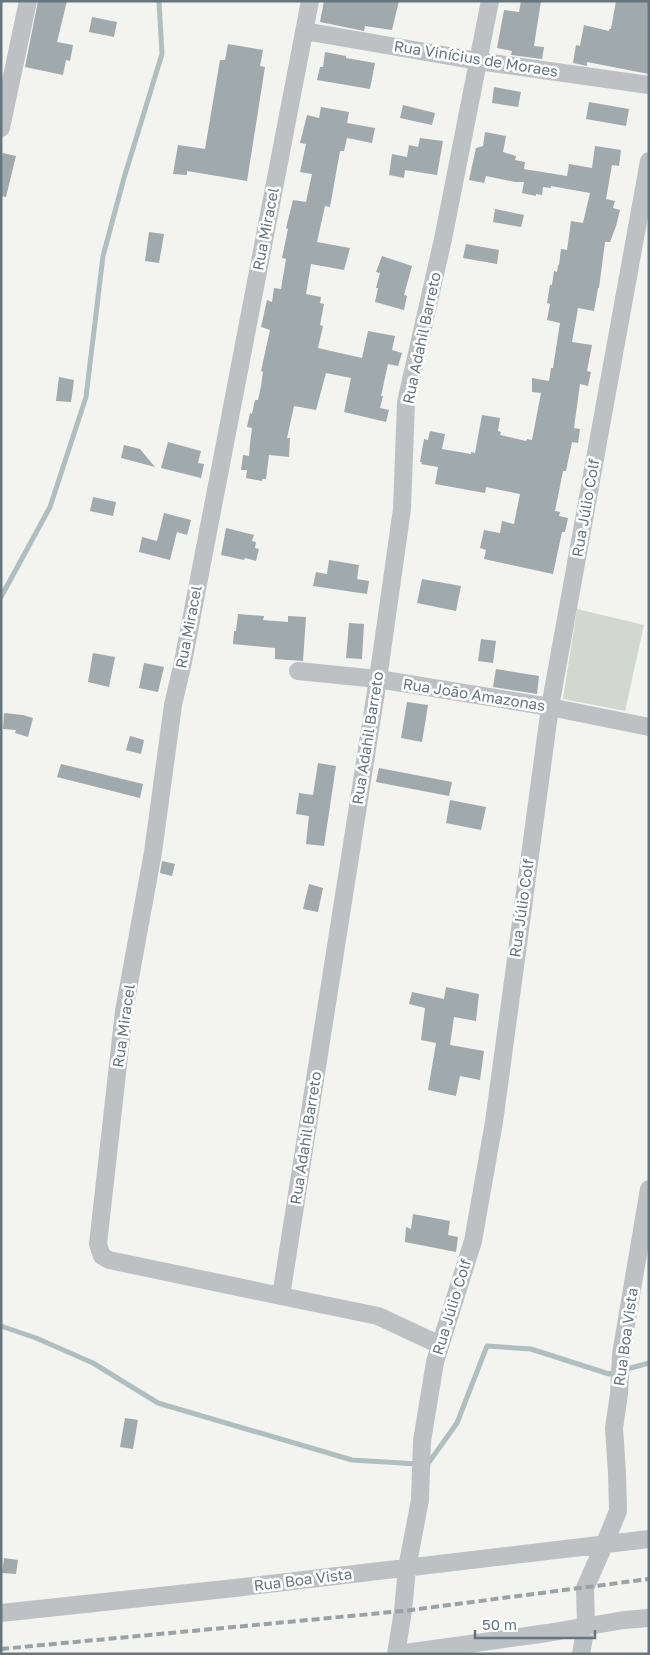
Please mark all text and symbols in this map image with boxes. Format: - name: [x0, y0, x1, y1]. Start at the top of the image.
- street label: Rua Vinícius de Moraes: [393, 36, 560, 80]
- street label: Rua Miracel: [248, 186, 282, 272]
- street label: Rua Adahil Barreto: [398, 270, 444, 405]
- street label: Rua Júlio Colf: [568, 457, 603, 558]
- street label: Rua Miracel: [171, 584, 205, 670]
- street label: Rua Adahil Barreto: [348, 670, 386, 806]
- street label: Rua João Amazonas: [402, 674, 547, 714]
- street label: Rua Júlio Colf: [505, 857, 537, 958]
- street label: Rua Miracel: [108, 983, 138, 1069]
- street label: Rua Adahil Barreto: [286, 1070, 324, 1206]
- street label: Rua Júlio Colf: [428, 1256, 474, 1357]
- street label: Rua Boa Vista: [609, 1287, 641, 1387]
- street label: Rua Boa Vista: [253, 1564, 353, 1594]
- scale bar: [475, 1608, 595, 1640]
- text: 50 m: [482, 1615, 517, 1633]

